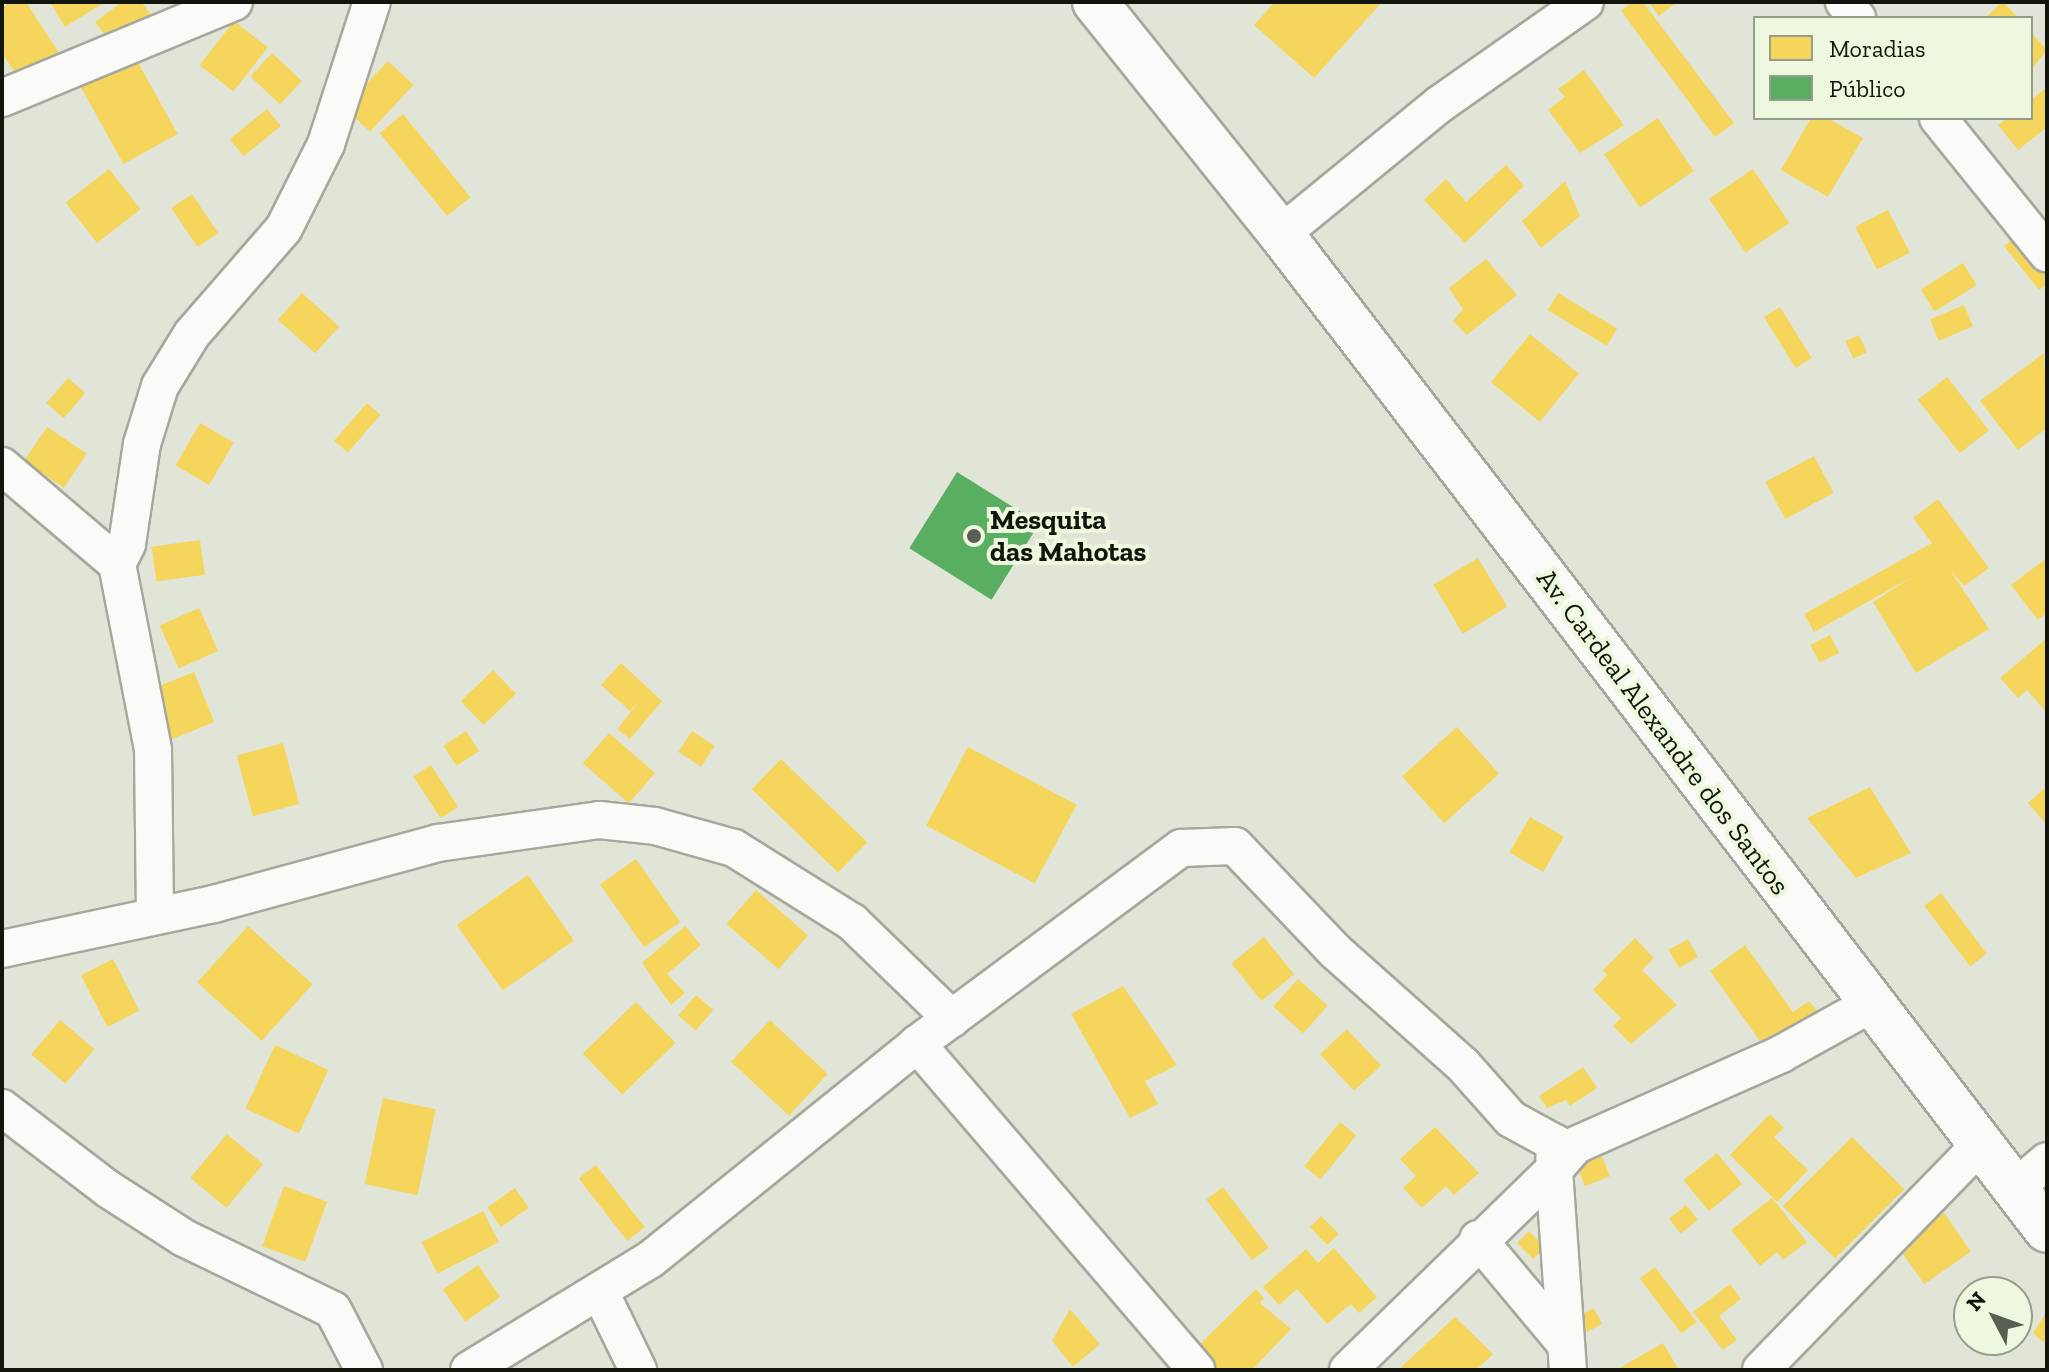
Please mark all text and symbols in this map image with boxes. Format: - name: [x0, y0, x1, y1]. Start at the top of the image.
- legend: [1753, 16, 2033, 120]
- text: Moradias: [1829, 34, 1926, 63]
- text: Público: [1829, 74, 1906, 103]
- place label: Mesquita das Mahotas: [990, 503, 1146, 569]
- marker: Mesquita das Mahotas: [965, 527, 983, 545]
- street label: Av. Cardeal Alexandre dos Santos: [1529, 562, 1797, 902]
- north arrow: [1953, 1276, 2033, 1356]
- text: N: [1960, 1286, 1992, 1316]

